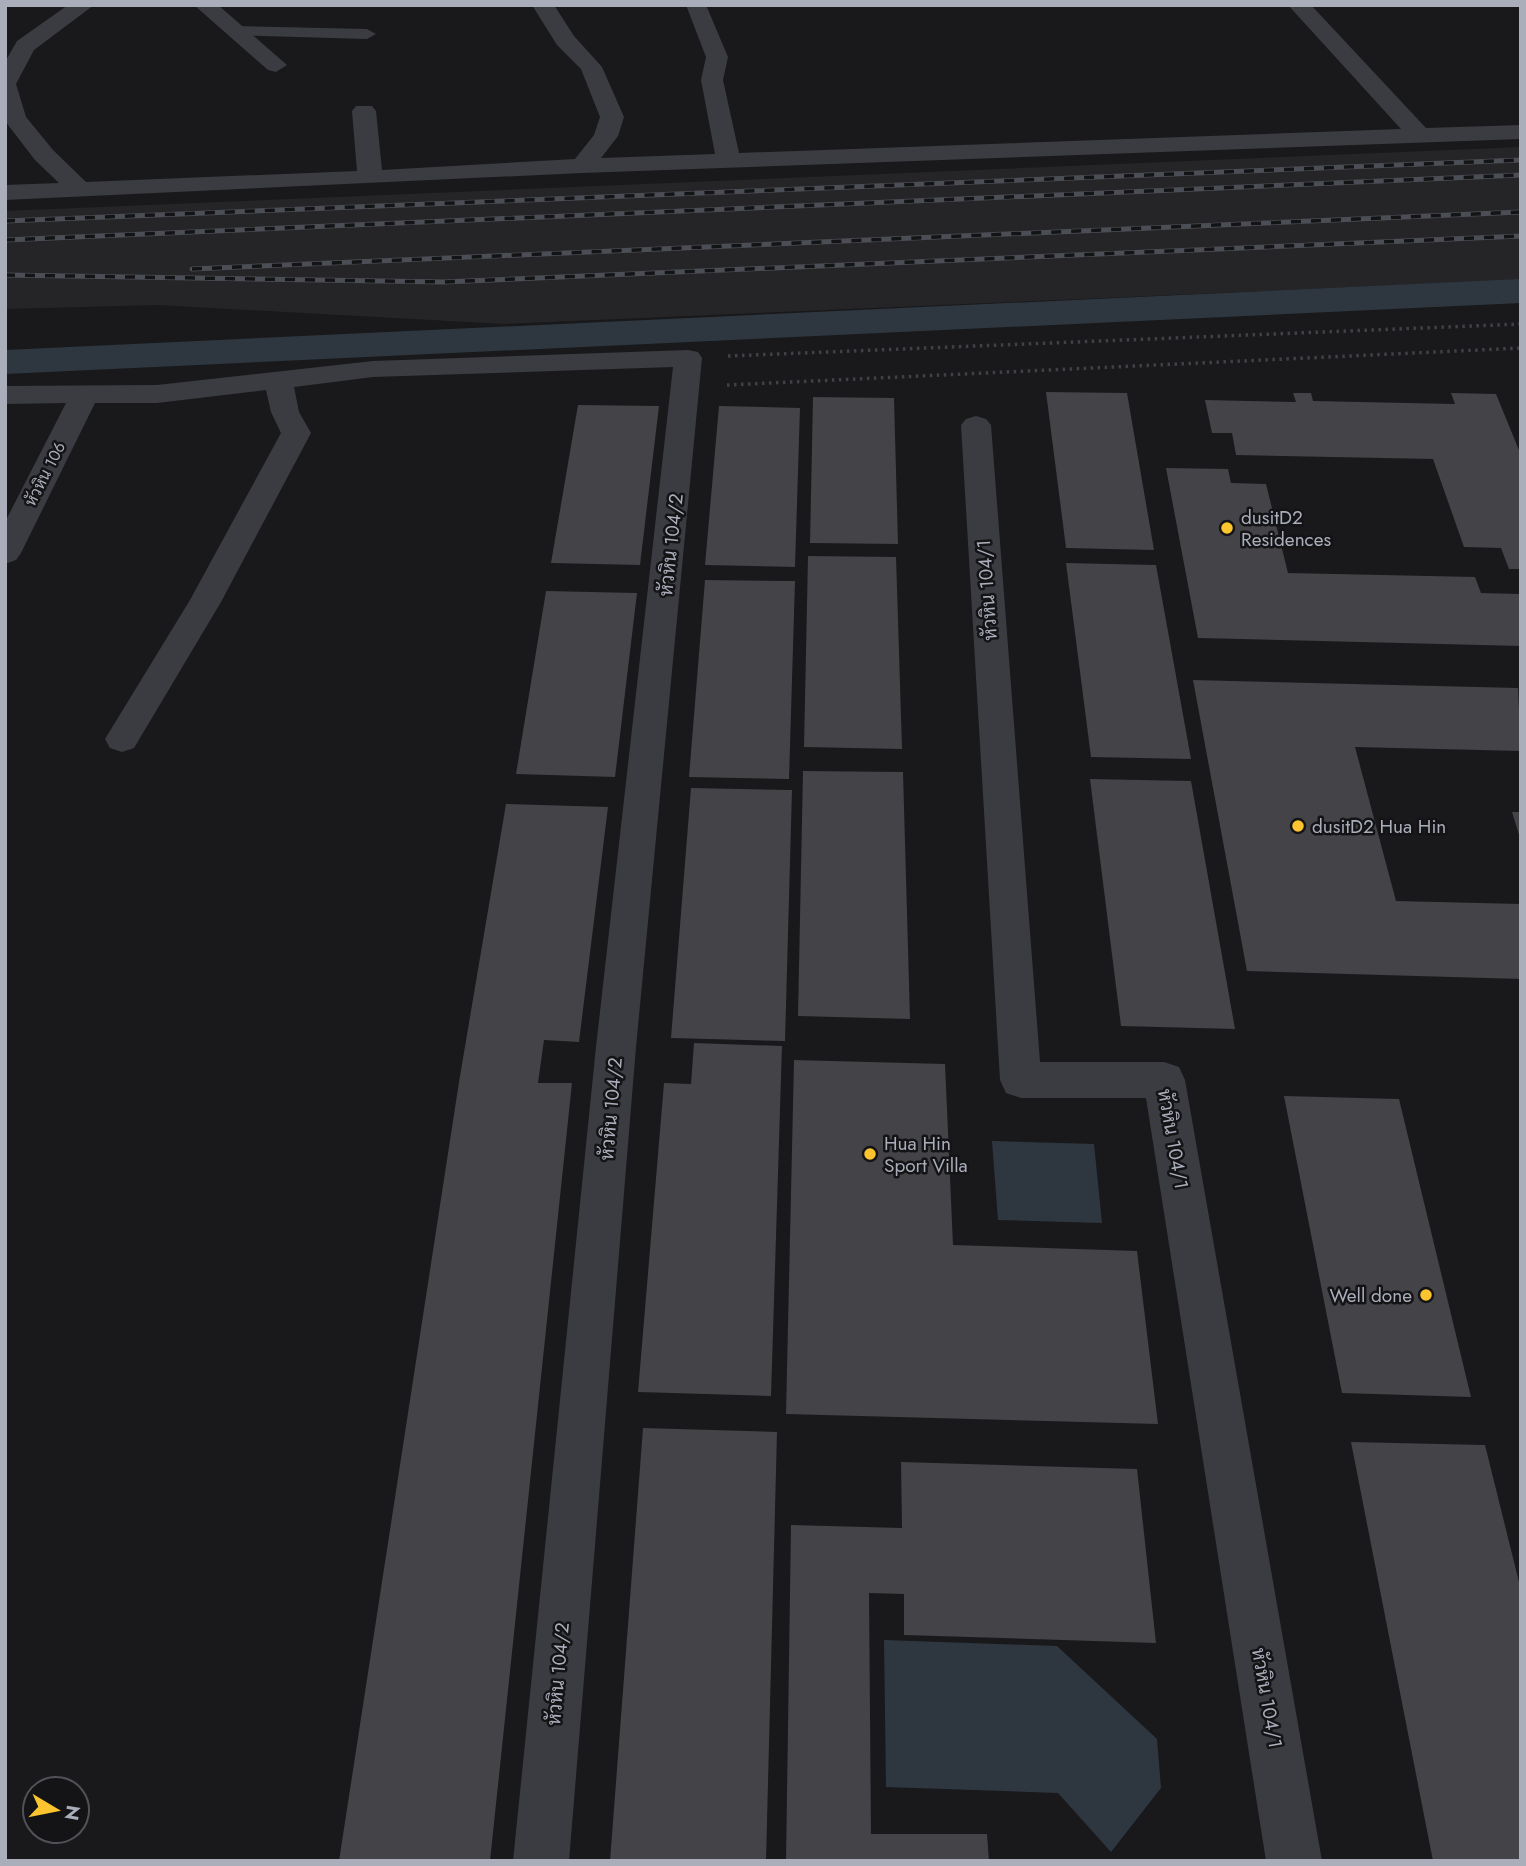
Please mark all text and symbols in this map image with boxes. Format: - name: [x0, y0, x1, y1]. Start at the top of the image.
- street label: หัวหิน 106: [19, 438, 71, 510]
- street label: หัวหิน 104/2: [652, 492, 690, 598]
- place label: dusitD2 Residences: [1241, 504, 1331, 553]
- marker: dusitD2 Residences: [1219, 520, 1235, 536]
- street label: หัวหิน 104/1: [970, 539, 1004, 641]
- place label: dusitD2 Hua Hin: [1312, 813, 1446, 840]
- marker: dusitD2 Hua Hin: [1290, 818, 1306, 834]
- street label: หัวหิน 104/2: [593, 1056, 629, 1162]
- street label: หัวหิน 104/1: [1151, 1087, 1195, 1191]
- place label: Hua Hin Sport Villa: [884, 1130, 968, 1179]
- marker: Hua Hin Sport Villa: [862, 1146, 878, 1162]
- place label: Well done: [1330, 1282, 1412, 1309]
- marker: Well done: [1418, 1287, 1434, 1303]
- street label: หัวหิน 104/2: [540, 1621, 576, 1727]
- street label: หัวหิน 104/1: [1245, 1646, 1289, 1750]
- north arrow: [21, 1775, 91, 1845]
- text: N: [58, 1803, 87, 1823]

